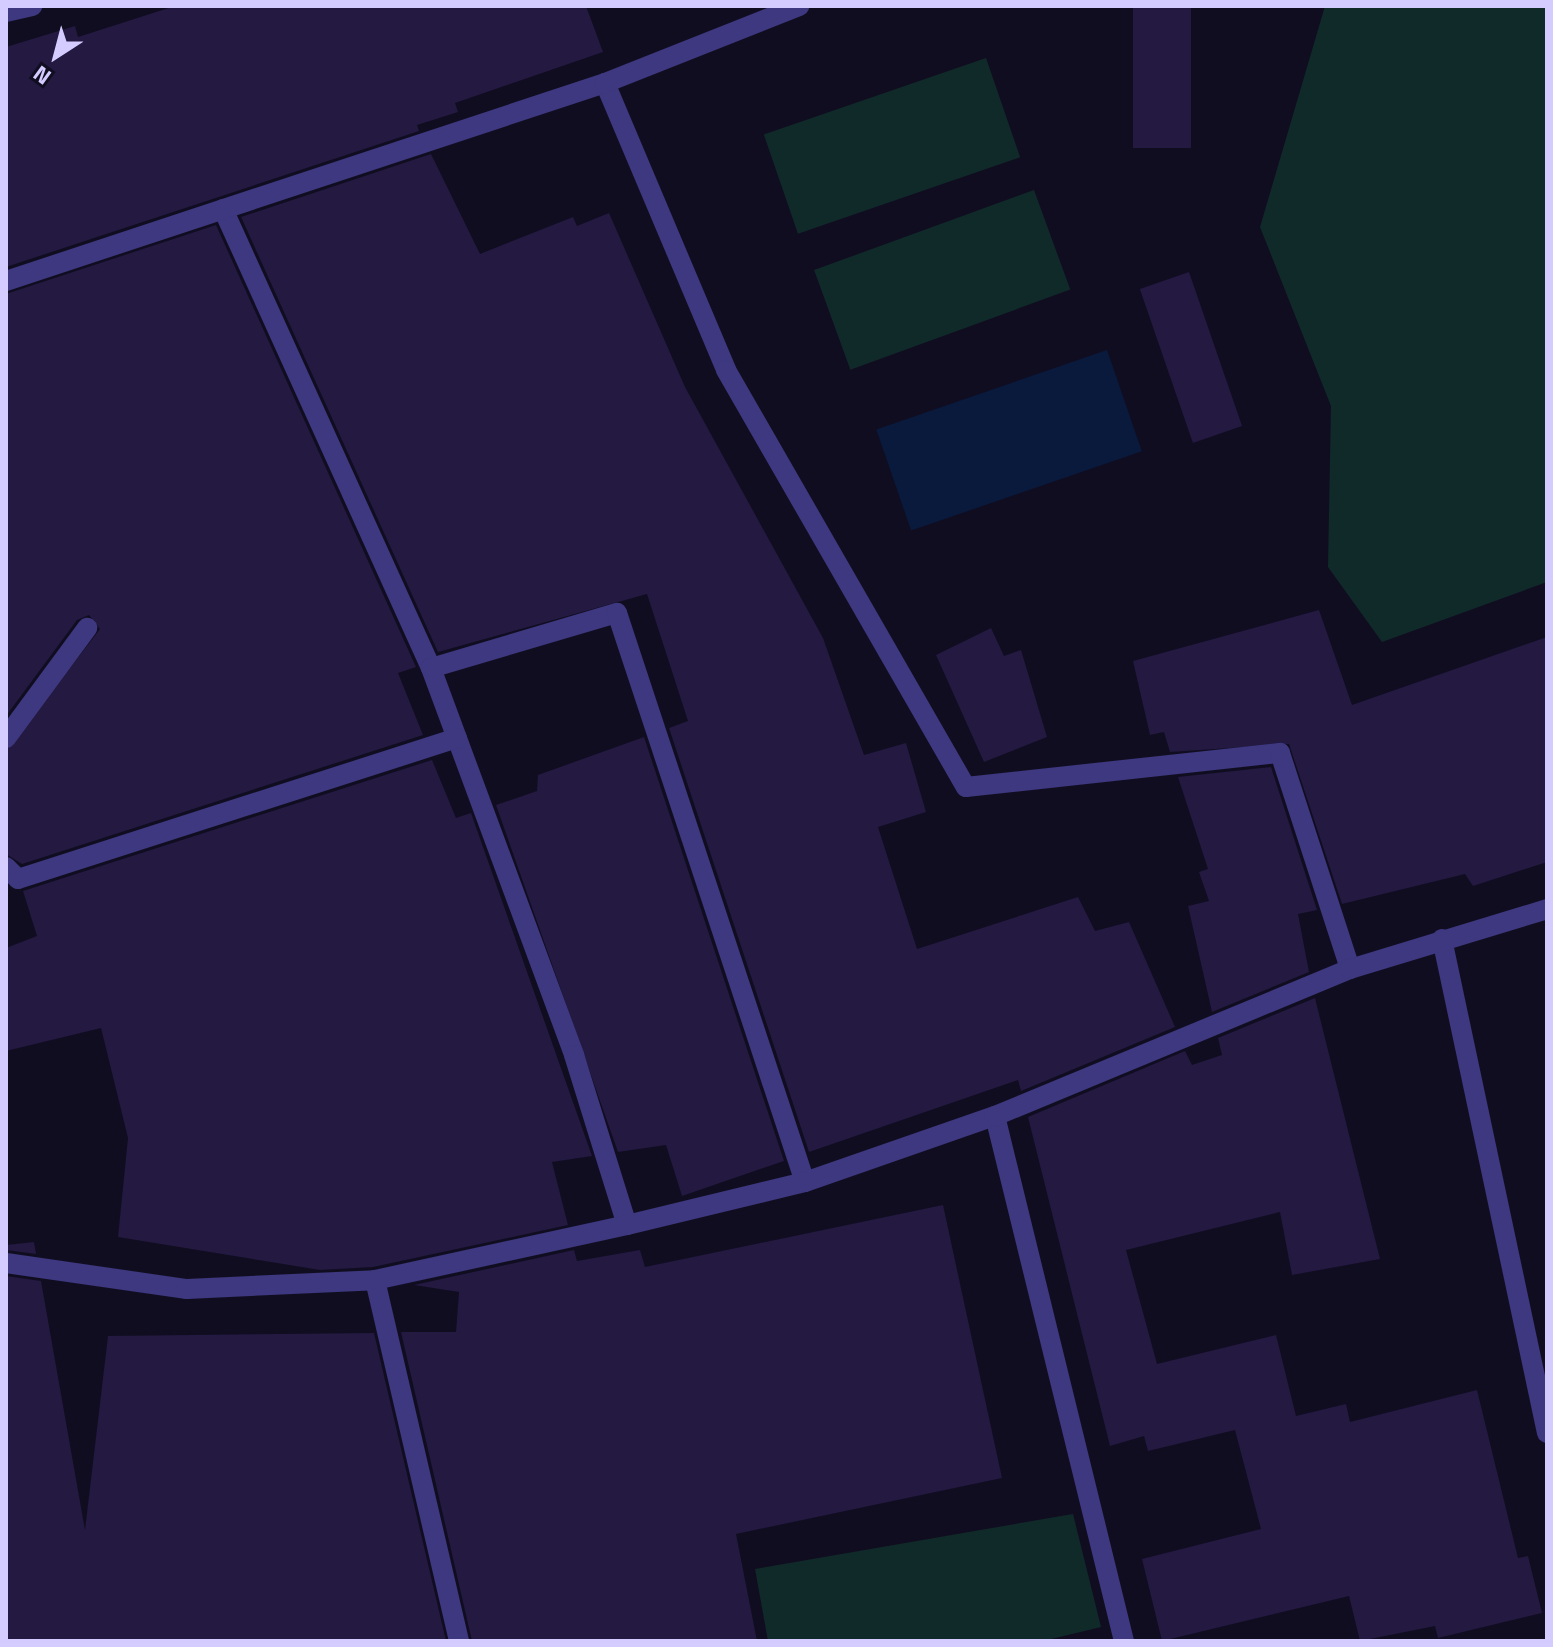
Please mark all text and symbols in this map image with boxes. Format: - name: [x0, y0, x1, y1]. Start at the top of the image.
- north arrow: [16, 16, 96, 96]
- text: N: [26, 57, 58, 94]

